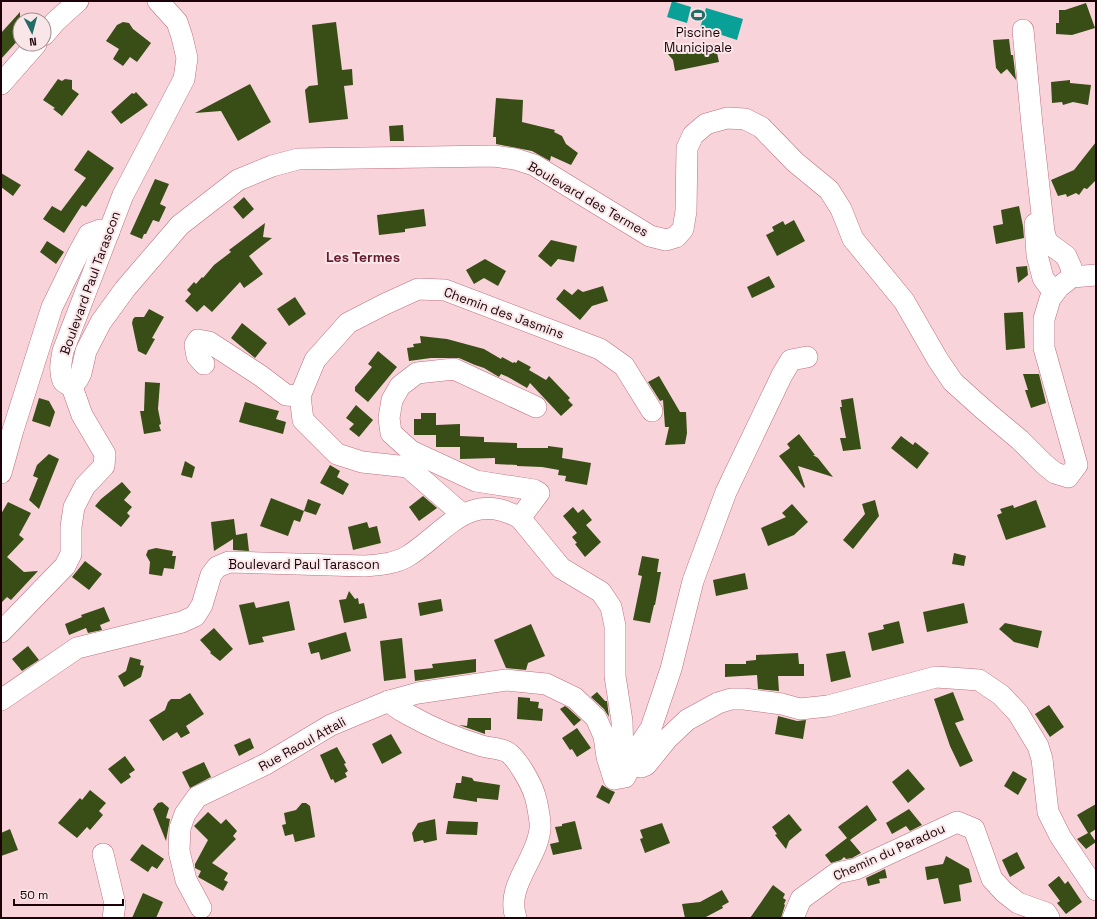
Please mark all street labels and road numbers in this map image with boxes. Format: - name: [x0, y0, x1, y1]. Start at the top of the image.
- street label: Boulevard des Termes: [525, 158, 651, 241]
- street label: Boulevard Paul Tarascon: [56, 209, 124, 357]
- street label: Chemin des Jasmins: [442, 283, 567, 343]
- street label: Boulevard Paul Tarascon: [228, 556, 380, 573]
- street label: Rue Raoul Attali: [255, 713, 349, 775]
- street label: Chemin du Paradou: [830, 820, 948, 884]

